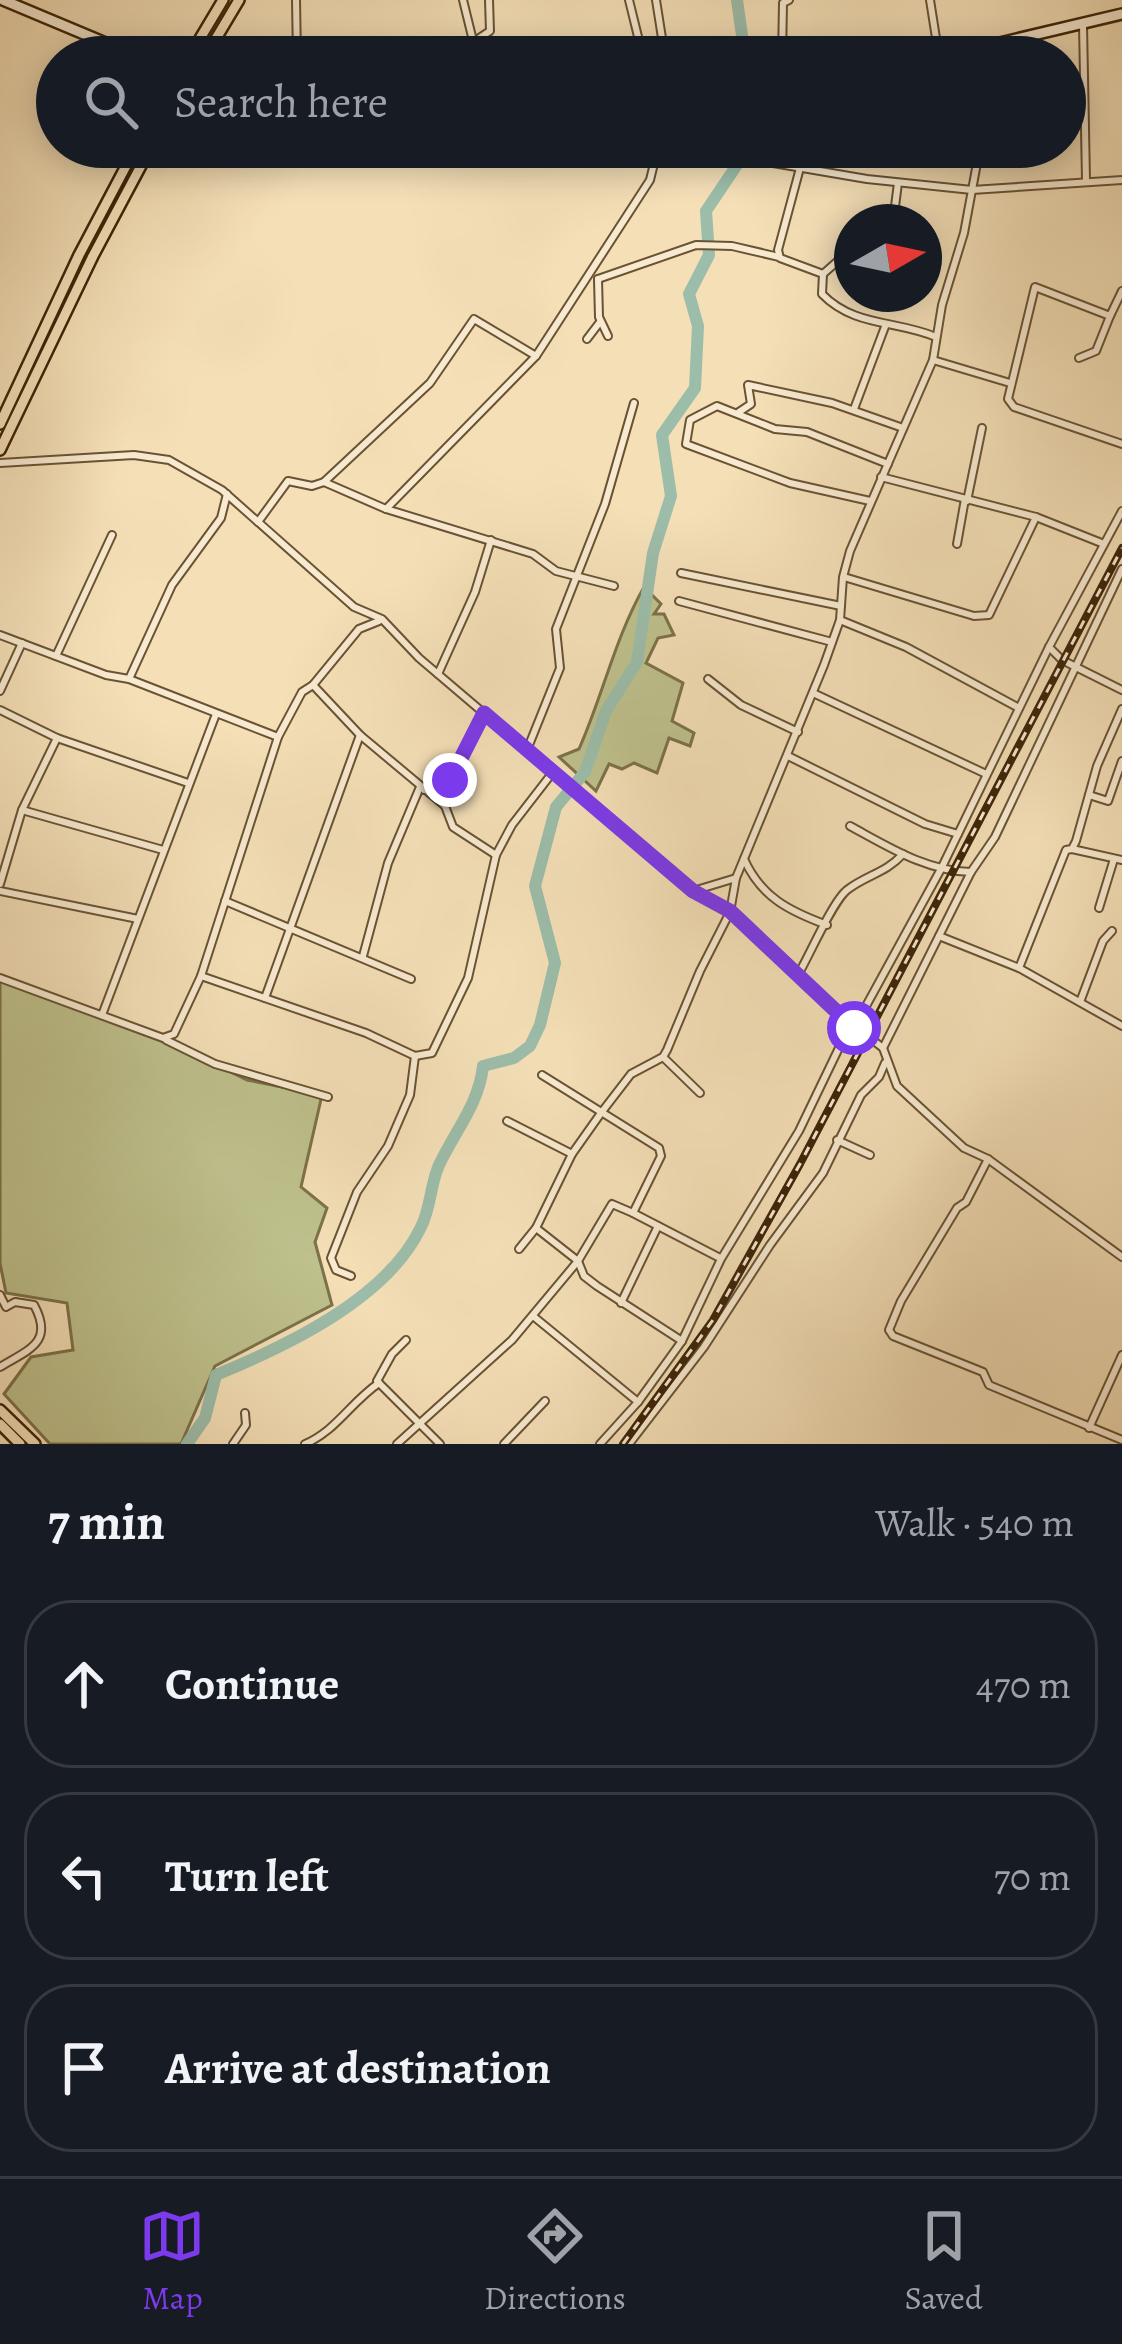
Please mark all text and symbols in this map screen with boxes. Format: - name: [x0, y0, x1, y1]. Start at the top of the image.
- search box: [36, 36, 1086, 168]
- icon: search: [78, 69, 144, 135]
- text: Search here: [174, 71, 388, 133]
- north arrow: [834, 204, 942, 312]
- route end: [423, 753, 477, 807]
- route start: [827, 1001, 881, 1055]
- text: 7 min: [48, 1487, 165, 1557]
- text: Walk · 540 m: [875, 1496, 1074, 1549]
- icon: ahead: [51, 1651, 117, 1717]
- text: Continue: [165, 1653, 339, 1715]
- text: 470 m: [976, 1658, 1071, 1711]
- icon: left: [51, 1843, 117, 1909]
- text: Turn left: [165, 1845, 329, 1907]
- text: 70 m: [994, 1850, 1071, 1903]
- icon: arrive: [51, 2035, 117, 2101]
- text: Arrive at destination: [165, 2037, 551, 2099]
- tab: Map: [139, 2203, 205, 2320]
- tab: Directions: [484, 2203, 626, 2320]
- tab: Saved: [904, 2203, 983, 2320]

